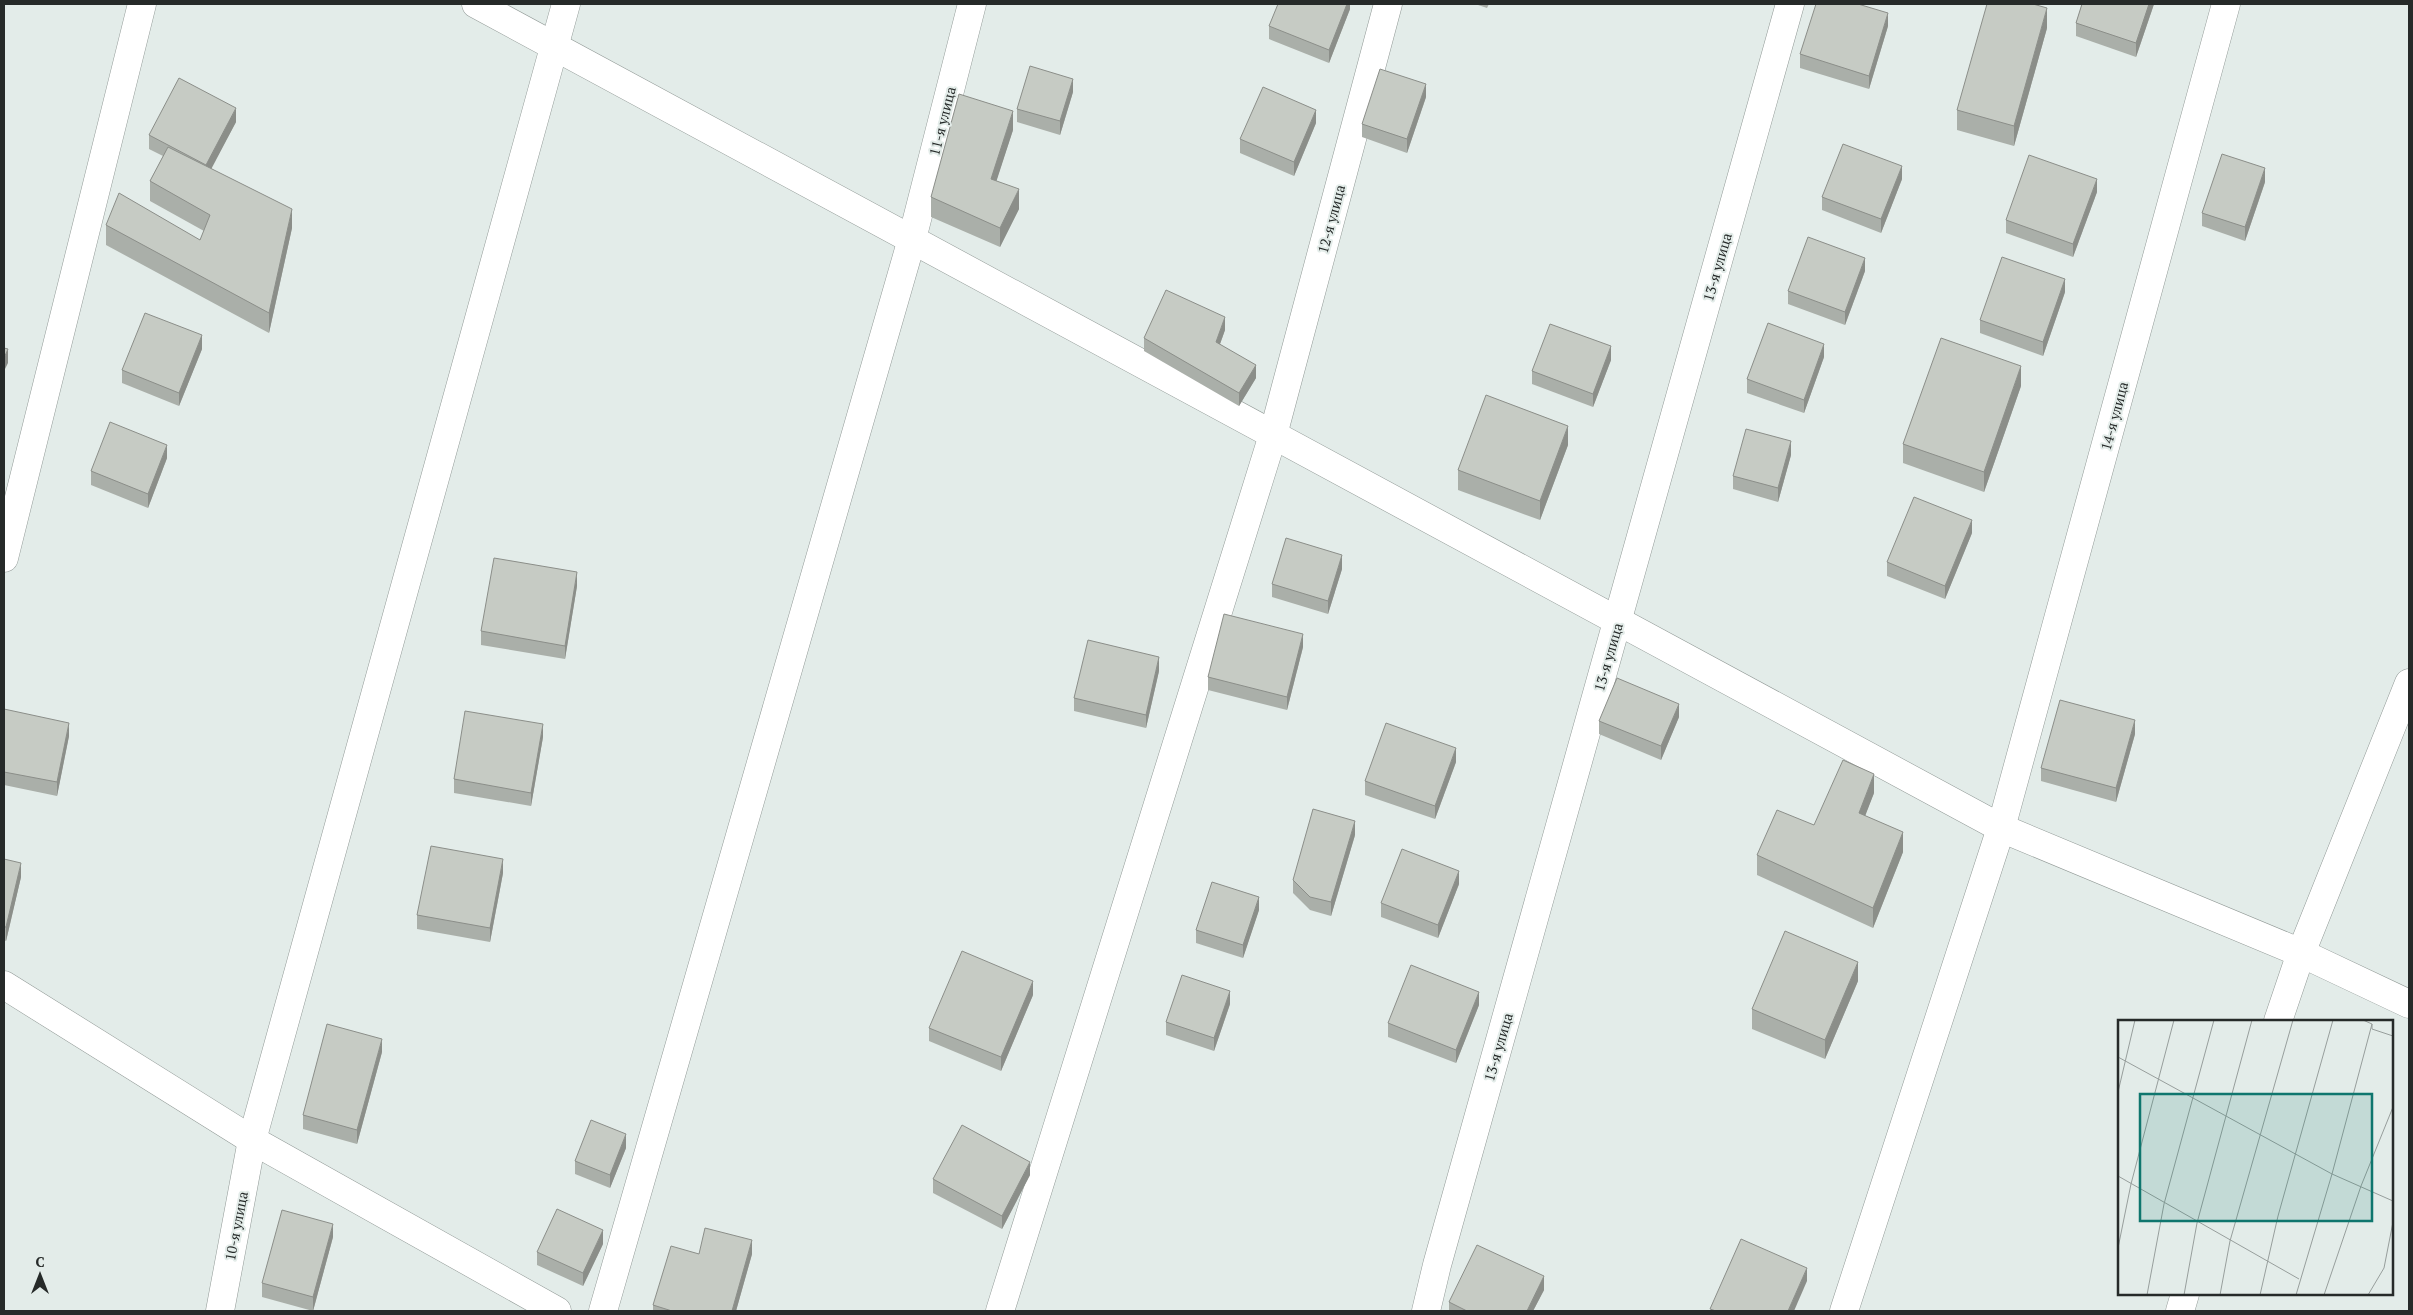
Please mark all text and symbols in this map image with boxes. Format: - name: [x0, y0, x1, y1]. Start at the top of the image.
- street label: 11-я улица: [924, 85, 960, 157]
- street label: 12-я улица: [1313, 183, 1349, 255]
- street label: 13-я улица: [1698, 231, 1736, 303]
- street label: 14-я улица: [2096, 380, 2132, 452]
- street label: 13-я улица: [1589, 621, 1627, 693]
- street label: 13-я улица: [1479, 1011, 1517, 1083]
- inset map: [2118, 1020, 2393, 1295]
- street label: 10-я улица: [220, 1190, 252, 1262]
- north arrow: [15, 1250, 65, 1300]
- text: С: [35, 1252, 45, 1271]

